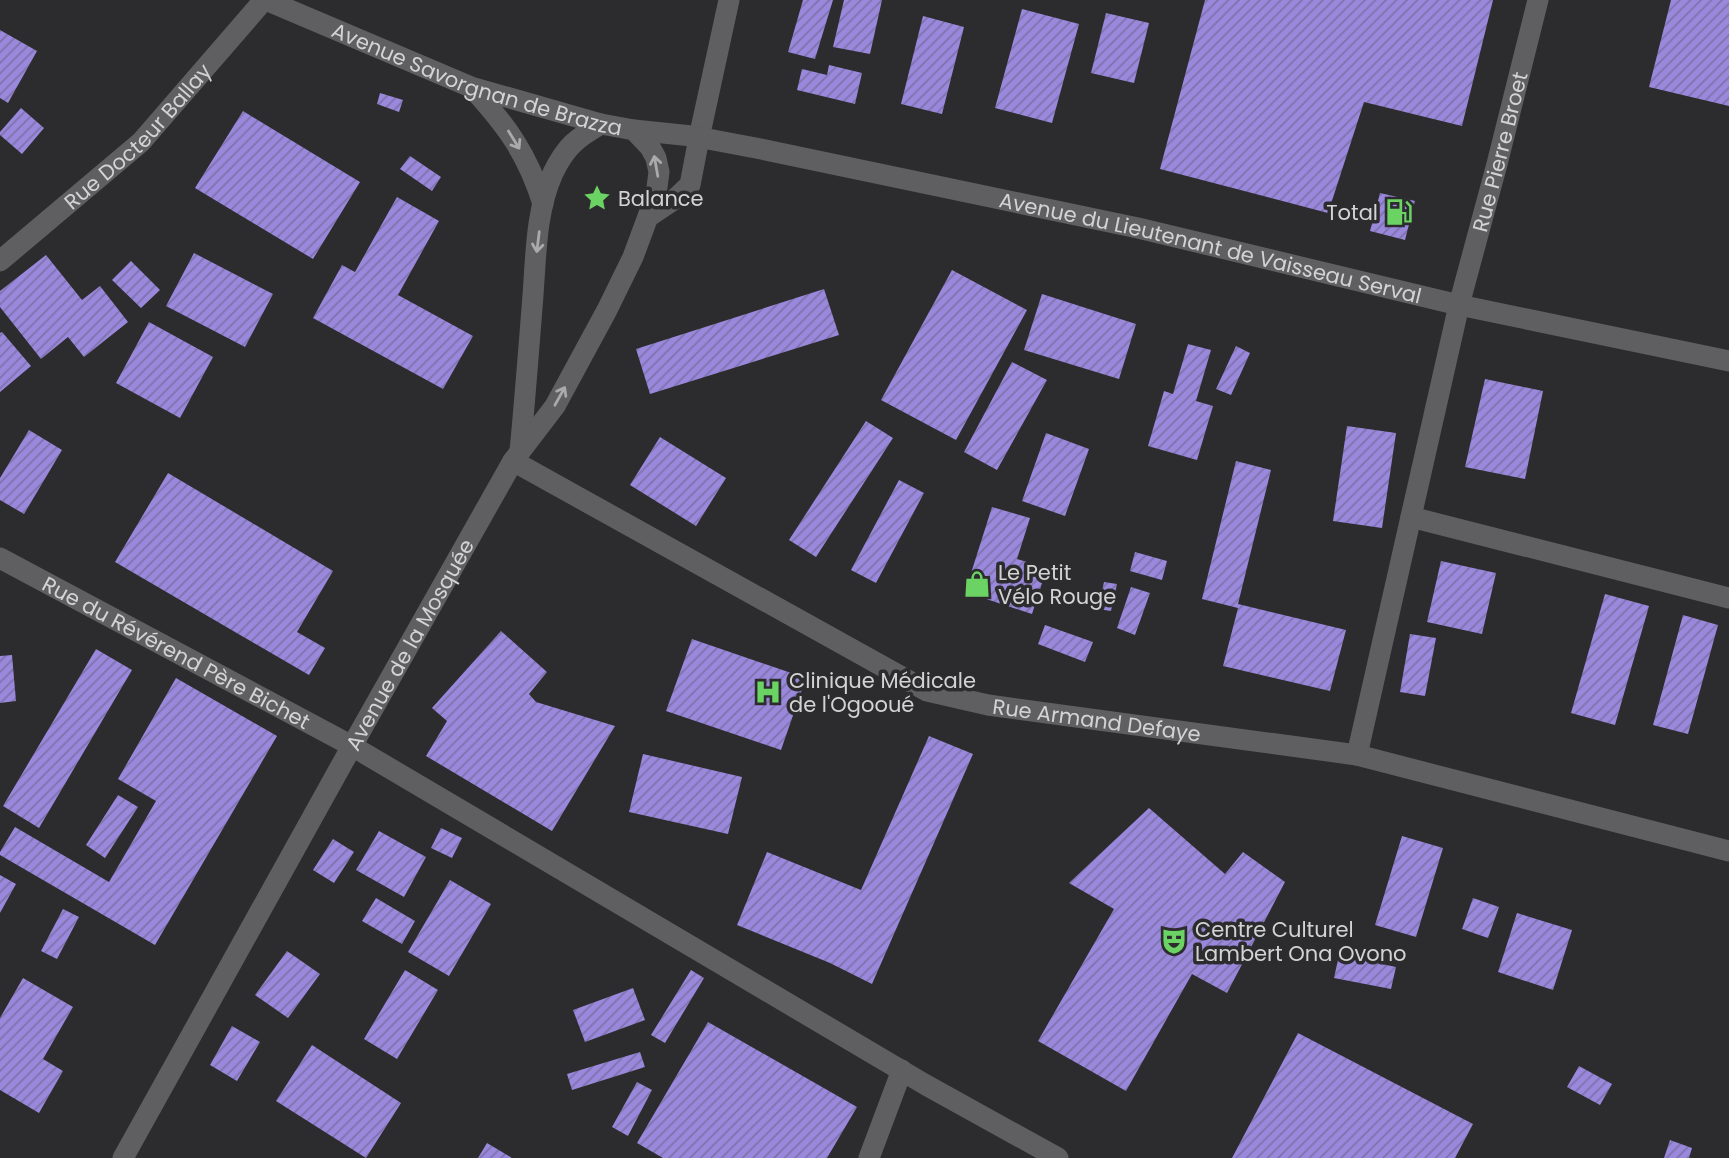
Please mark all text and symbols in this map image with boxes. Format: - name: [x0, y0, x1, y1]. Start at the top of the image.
- street label: Avenue Savorgnan de Brazza: [327, 15, 624, 142]
- street label: Rue Docteur Ballay: [58, 57, 218, 216]
- street label: Rue Pierre Broet: [1465, 69, 1534, 235]
- one-way arrow: [508, 129, 522, 149]
- one-way arrow: [649, 155, 662, 178]
- place icon: Balance: [582, 183, 612, 213]
- place label: Balance: [618, 184, 704, 213]
- street label: Avenue du Lieutenant de Vaisseau Serval: [997, 185, 1425, 310]
- fuel station icon: Total: [1384, 197, 1414, 227]
- place label: Total: [1326, 198, 1378, 227]
- one-way arrow: [531, 230, 544, 253]
- one-way arrow: [554, 386, 568, 406]
- street label: Avenue de la Mosquée: [338, 533, 481, 755]
- place label: Le Petit Vélo Rouge: [998, 558, 1116, 611]
- street label: Rue du Révérend Père Bichet: [37, 569, 315, 736]
- shop icon: Le Petit Vélo Rouge: [962, 569, 992, 599]
- place label: Clinique Médicale de l'Ogooué: [789, 666, 976, 719]
- hospital icon: Clinique Médicale de l'Ogooué: [753, 677, 783, 707]
- street label: Rue Armand Defaye: [991, 691, 1203, 748]
- place label: Centre Culturel Lambert Ona Ovono: [1195, 915, 1407, 968]
- theatre icon: Centre Culturel Lambert Ona Ovono: [1159, 926, 1189, 956]

